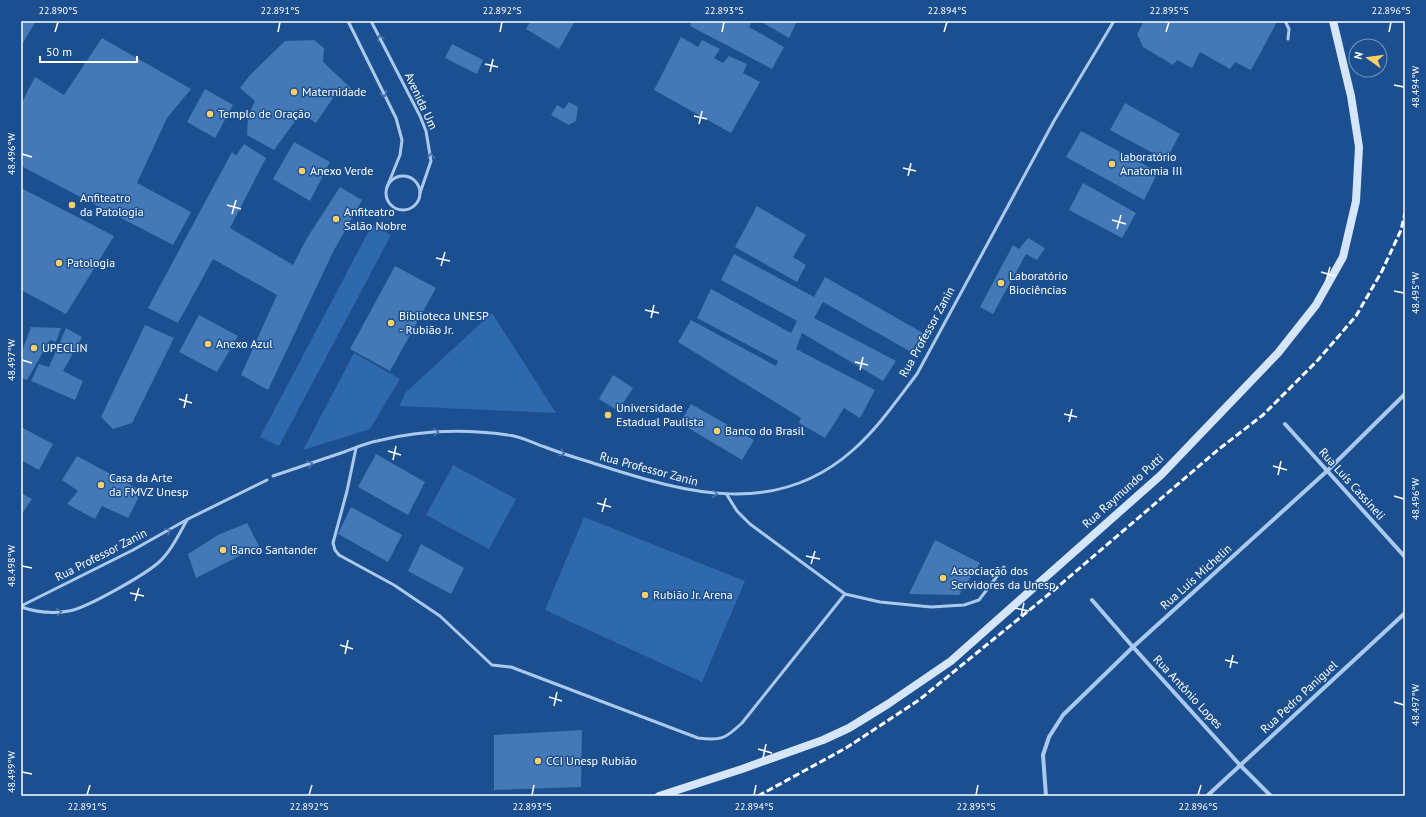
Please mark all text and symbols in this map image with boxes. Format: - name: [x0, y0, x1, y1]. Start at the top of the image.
- text: 22.890°S: [39, 4, 77, 17]
- text: 22.891°S: [261, 4, 299, 17]
- text: 22.892°S: [483, 4, 521, 17]
- text: 22.893°S: [705, 4, 743, 17]
- text: 22.894°S: [928, 4, 966, 17]
- text: 22.895°S: [1150, 4, 1188, 17]
- text: 22.896°S: [1372, 4, 1410, 17]
- one-way arrow: [377, 34, 385, 42]
- scale bar: [40, 38, 137, 64]
- north arrow: [1348, 38, 1388, 78]
- text: 50 m: [46, 44, 72, 59]
- text: N: [1351, 50, 1366, 61]
- text: 48.494°W: [1409, 65, 1422, 108]
- street label: Avenida Um: [402, 70, 441, 132]
- place label: Maternidade: [302, 84, 366, 99]
- marker: Maternidade: [289, 87, 299, 97]
- one-way arrow: [379, 89, 387, 97]
- place label: Templo de Oração: [218, 106, 310, 121]
- marker: Templo de Oração: [205, 109, 215, 119]
- text: 48.496°W: [5, 132, 18, 175]
- place label: laboratório Anatomia III: [1120, 149, 1183, 178]
- one-way arrow: [426, 153, 435, 159]
- marker: laboratório Anatomia III: [1107, 159, 1117, 169]
- place label: Anexo Verde: [310, 163, 373, 178]
- marker: Anexo Verde: [297, 166, 307, 176]
- place label: Anfiteatro da Patologia: [80, 190, 144, 219]
- marker: Anfiteatro da Patologia: [67, 200, 77, 210]
- place label: Anfiteatro Salão Nobre: [344, 204, 407, 233]
- marker: Anfiteatro Salão Nobre: [331, 214, 341, 224]
- place label: Patologia: [67, 255, 115, 270]
- marker: Patologia: [54, 258, 64, 268]
- place label: Laboratório Biociências: [1009, 268, 1068, 297]
- text: 48.495°W: [1409, 271, 1422, 314]
- marker: Laboratório Biociências: [996, 278, 1006, 288]
- street label: Rua Professor Zanin: [895, 284, 958, 380]
- place label: Biblioteca UNESP - Rubião Jr.: [399, 308, 489, 337]
- marker: Biblioteca UNESP - Rubião Jr.: [386, 318, 396, 328]
- place label: Anexo Azul: [216, 336, 273, 351]
- text: 48.497°W: [5, 338, 18, 381]
- marker: Anexo Azul: [203, 339, 213, 349]
- place label: UPECLIN: [42, 340, 88, 355]
- marker: UPECLIN: [29, 343, 39, 353]
- place label: Universidade Estadual Paulista: [616, 400, 704, 429]
- marker: Universidade Estadual Paulista: [603, 410, 613, 420]
- place label: Banco do Brasil: [725, 423, 805, 438]
- marker: Banco do Brasil: [712, 426, 722, 436]
- one-way arrow: [433, 428, 439, 436]
- street label: Rua Luís Cassineli: [1316, 445, 1389, 523]
- one-way arrow: [559, 448, 566, 457]
- street label: Rua Professor Zanin: [598, 448, 700, 489]
- street label: Rua Raymundo Putti: [1079, 450, 1166, 531]
- one-way arrow: [307, 460, 314, 468]
- place label: Casa da Arte da FMVZ Unesp: [109, 470, 188, 499]
- text: 48.496°W: [1409, 477, 1422, 520]
- marker: Casa da Arte da FMVZ Unesp: [96, 480, 106, 490]
- one-way arrow: [712, 490, 718, 499]
- street label: Rua Professor Zanin: [52, 525, 149, 584]
- one-way arrow: [164, 528, 171, 535]
- street label: Rua Luís Michelin: [1157, 541, 1234, 613]
- place label: Banco Santander: [231, 542, 317, 557]
- text: 48.498°W: [5, 544, 18, 587]
- marker: Banco Santander: [218, 545, 228, 555]
- place label: Associação dos Servidores da Unesp: [951, 563, 1056, 592]
- marker: Associação dos Servidores da Unesp: [938, 573, 948, 583]
- place label: Rubião Jr. Arena: [653, 587, 733, 602]
- marker: Rubião Jr. Arena: [640, 590, 650, 600]
- one-way arrow: [56, 608, 62, 617]
- street label: Rua Antônio Lopes: [1150, 652, 1226, 732]
- street label: Rua Pedro Paniguel: [1257, 657, 1341, 736]
- text: 48.497°W: [1409, 683, 1422, 726]
- text: 48.499°W: [5, 750, 18, 793]
- place label: CCI Unesp Rubião: [546, 753, 637, 768]
- marker: CCI Unesp Rubião: [533, 756, 543, 766]
- text: 22.891°S: [68, 800, 106, 813]
- text: 22.892°S: [290, 800, 328, 813]
- text: 22.893°S: [513, 800, 551, 813]
- text: 22.894°S: [735, 800, 773, 813]
- text: 22.895°S: [957, 800, 995, 813]
- text: 22.896°S: [1179, 800, 1217, 813]

